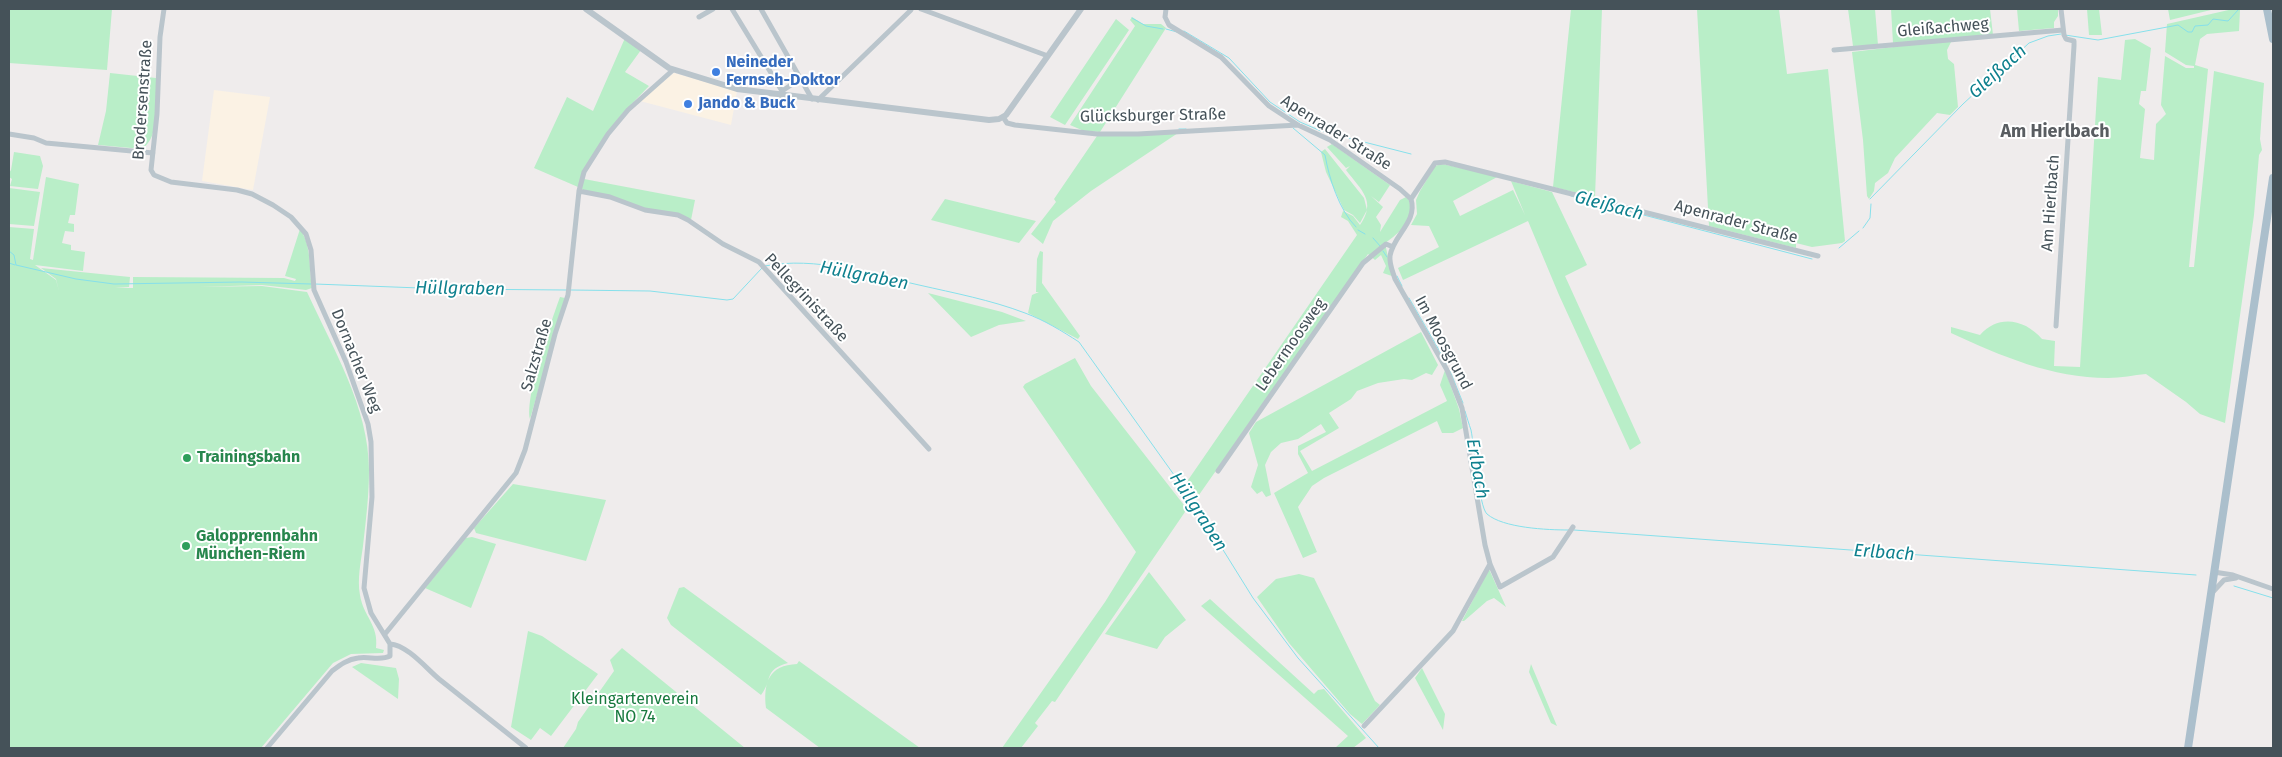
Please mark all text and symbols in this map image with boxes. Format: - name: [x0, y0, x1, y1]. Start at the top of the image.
- street label: Gleißachweg: [1897, 14, 1989, 42]
- street label: Brodersenstraße: [129, 39, 157, 161]
- water label: Gleißach: [1965, 40, 2031, 104]
- place label: Neineder Fernseh-Doktor: [726, 53, 840, 91]
- marker: Neineder Fernseh-Doktor: [710, 66, 722, 78]
- street label: Apenrader Straße: [1277, 91, 1395, 175]
- place label: Jando & Buck: [698, 94, 795, 114]
- marker: Jando & Buck: [682, 98, 694, 110]
- street label: Glücksburger Straße: [1080, 105, 1226, 127]
- district label: Am Hierlbach: [2000, 121, 2110, 143]
- street label: Am Hierlbach: [2038, 154, 2064, 252]
- water label: Gleißach: [1572, 186, 1646, 226]
- street label: Apenrader Straße: [1672, 196, 1800, 248]
- street label: Pellegrinistraße: [760, 250, 852, 346]
- water label: Hüllgraben: [818, 257, 910, 295]
- water label: Hüllgraben: [415, 277, 505, 301]
- street label: Im Moosgrund: [1410, 293, 1476, 393]
- street label: Lebermoosweg: [1252, 295, 1330, 395]
- street label: Dornacher Weg: [326, 306, 386, 416]
- street label: Salzstraße: [517, 316, 557, 394]
- water label: Erlbach: [1461, 437, 1493, 501]
- place label: Trainingsbahn: [197, 448, 300, 468]
- marker: Trainingsbahn: [181, 452, 193, 464]
- water label: Hüllgraben: [1164, 468, 1232, 556]
- place label: Galopprennbahn München-Riem: [196, 527, 318, 565]
- marker: Galopprennbahn München-Riem: [180, 540, 192, 552]
- water label: Erlbach: [1853, 540, 1915, 566]
- park label: Kleingartenverein NO 74: [571, 690, 699, 728]

